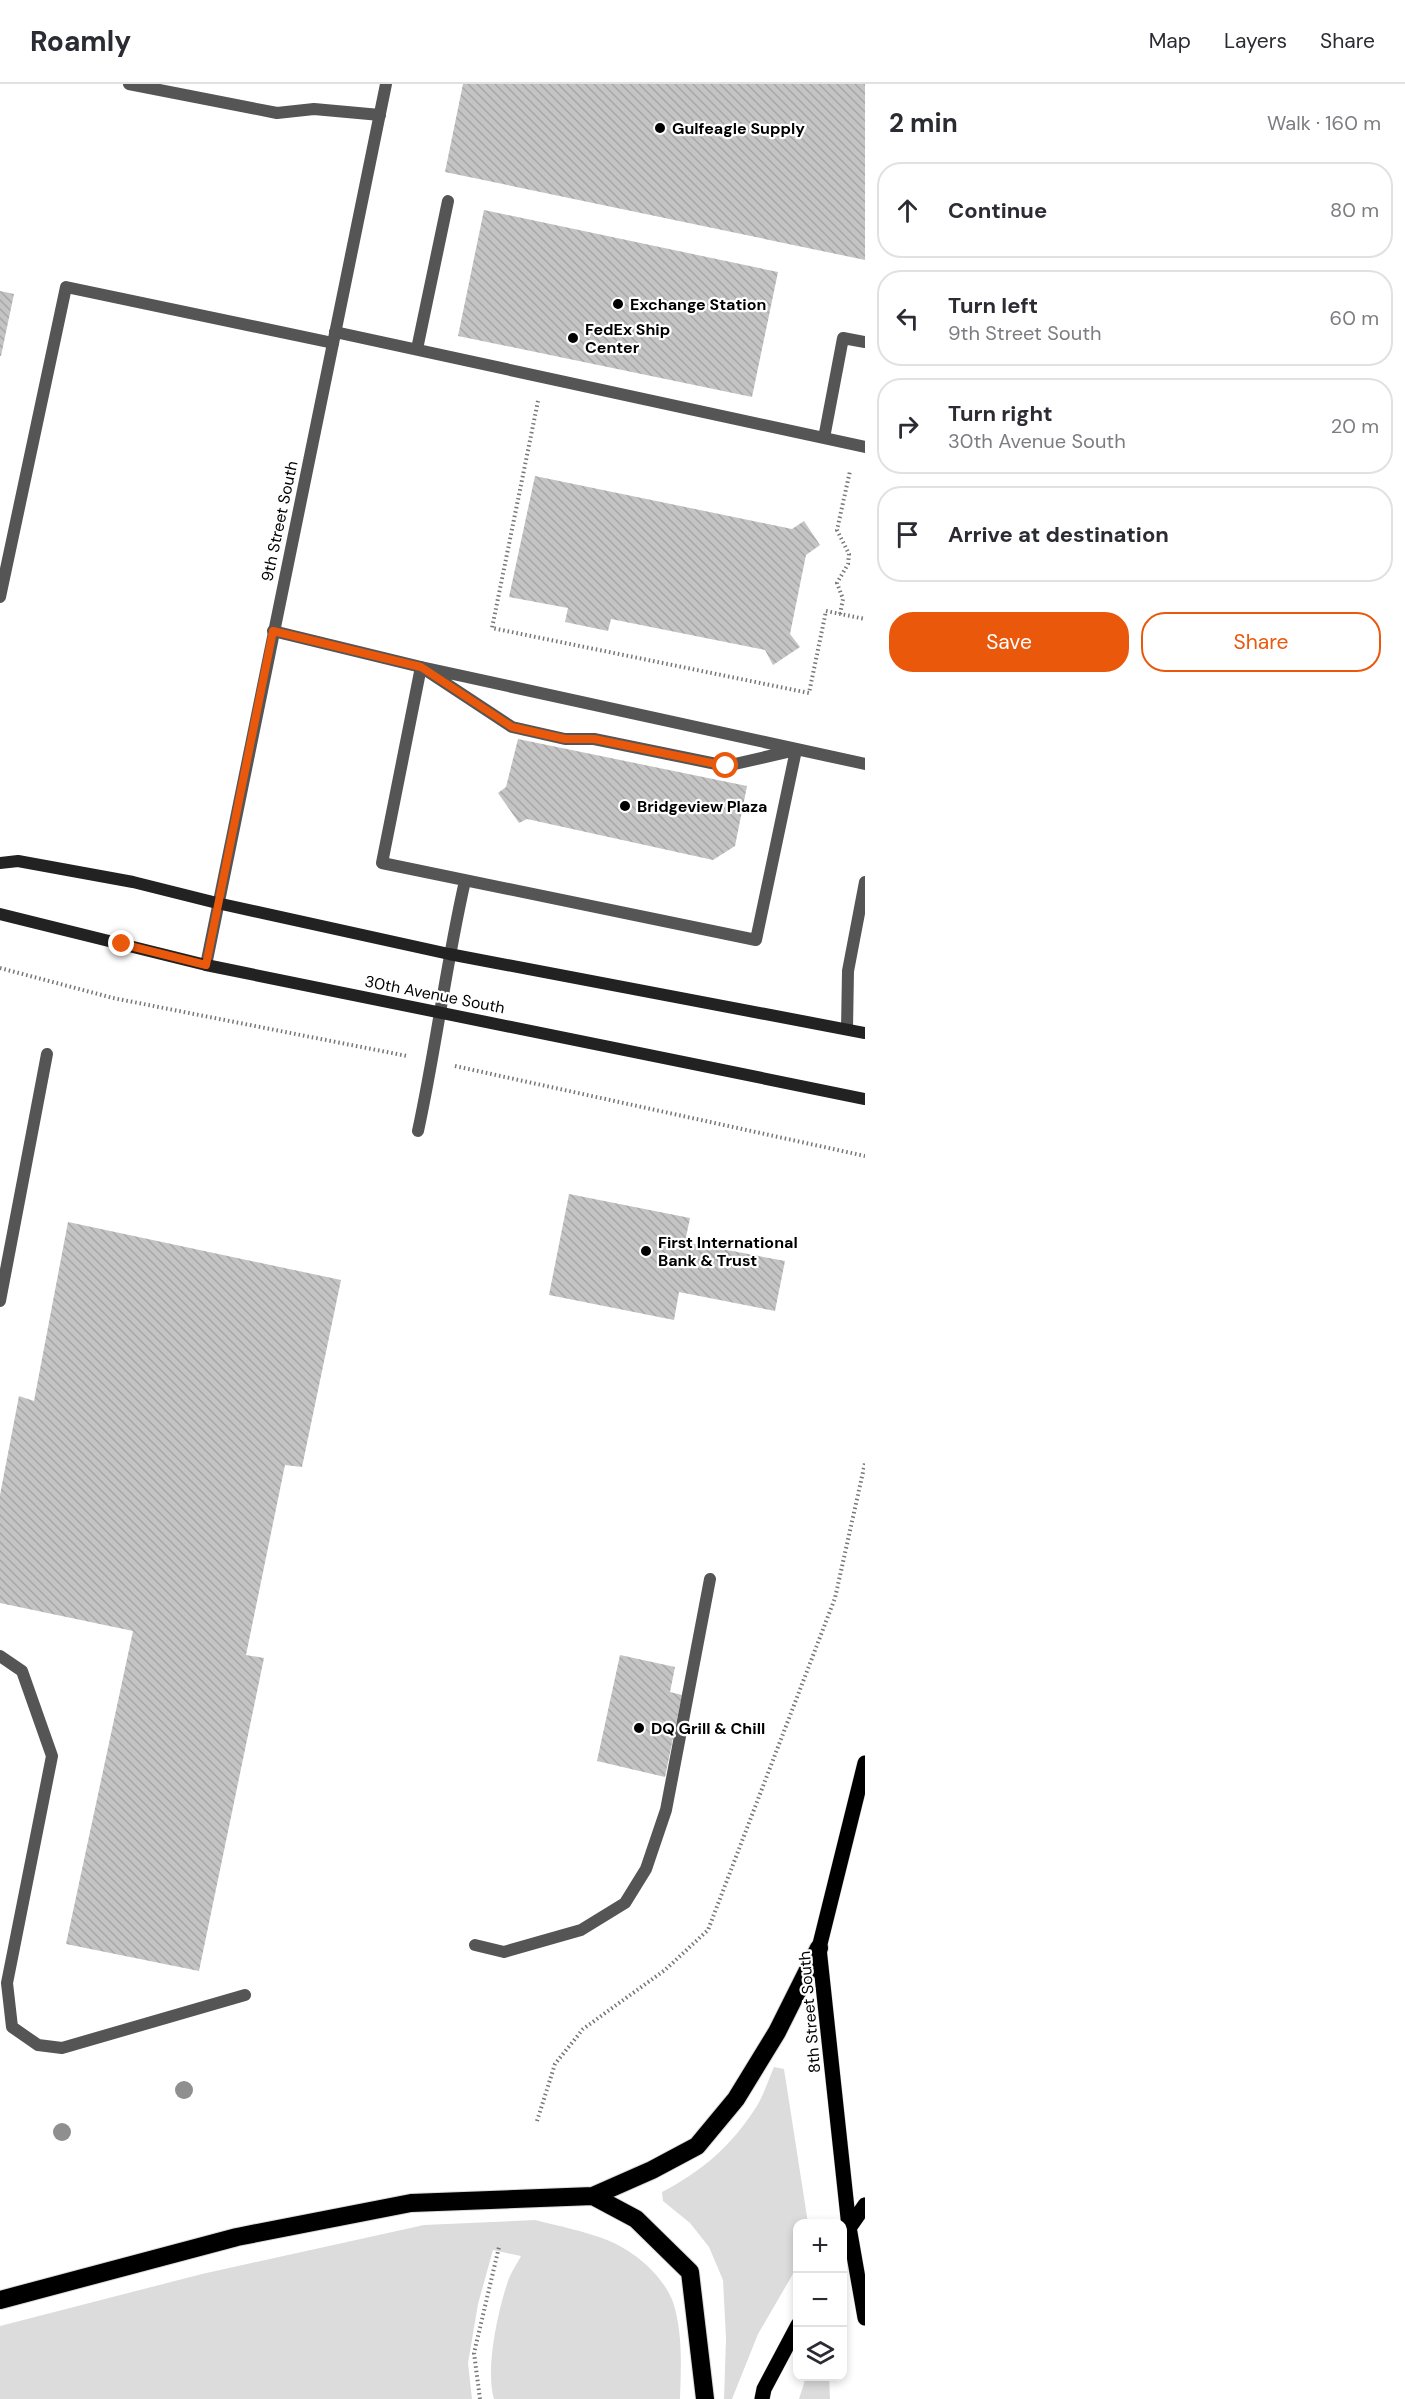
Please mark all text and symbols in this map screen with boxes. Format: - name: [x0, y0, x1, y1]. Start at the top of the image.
- text: Roamly: [30, 23, 131, 60]
- text: Map: [1149, 27, 1191, 55]
- text: Layers: [1224, 27, 1287, 55]
- text: Share: [1320, 27, 1375, 55]
- text: 2 min: [889, 106, 958, 140]
- text: Walk · 160 m: [1267, 110, 1381, 136]
- place label: Gulfeagle Supply: [672, 118, 805, 139]
- marker: Gulfeagle Supply: [653, 121, 667, 135]
- icon: ahead: [891, 194, 924, 227]
- text: Continue: [948, 196, 1047, 225]
- text: 80 m: [1330, 197, 1379, 223]
- text: Turn left: [948, 291, 1038, 320]
- place label: Exchange Station: [630, 294, 766, 315]
- marker: Exchange Station: [611, 297, 625, 311]
- icon: left: [891, 302, 924, 335]
- text: 60 m: [1330, 305, 1379, 331]
- place label: FedEx Ship Center: [585, 319, 670, 358]
- text: 9th Street South: [948, 320, 1101, 346]
- marker: FedEx Ship Center: [566, 331, 580, 345]
- text: Turn right: [948, 399, 1053, 428]
- icon: right: [891, 410, 924, 443]
- text: 20 m: [1331, 413, 1379, 439]
- text: 30th Avenue South: [948, 428, 1126, 454]
- street label: 9th Street South: [256, 459, 303, 583]
- icon: arrive: [891, 518, 924, 551]
- text: Arrive at destination: [948, 520, 1169, 549]
- button: Save: [889, 612, 1129, 672]
- button: Share: [1141, 612, 1381, 672]
- route start: [712, 752, 738, 778]
- place label: Bridgeview Plaza: [637, 796, 767, 817]
- marker: Bridgeview Plaza: [618, 799, 632, 813]
- route end: [108, 930, 134, 956]
- street label: 30th Avenue South: [363, 971, 507, 1018]
- place label: First International Bank & Trust: [658, 1232, 798, 1271]
- marker: First International Bank & Trust: [639, 1244, 653, 1258]
- place label: DQ Grill & Chill: [651, 1718, 765, 1739]
- marker: DQ Grill & Chill: [632, 1721, 646, 1735]
- street label: 8th Street South: [794, 1950, 825, 2074]
- map controls: [793, 2219, 847, 2381]
- button: +: [793, 2219, 847, 2273]
- button: −: [793, 2273, 847, 2327]
- button: layers: [793, 2327, 847, 2381]

